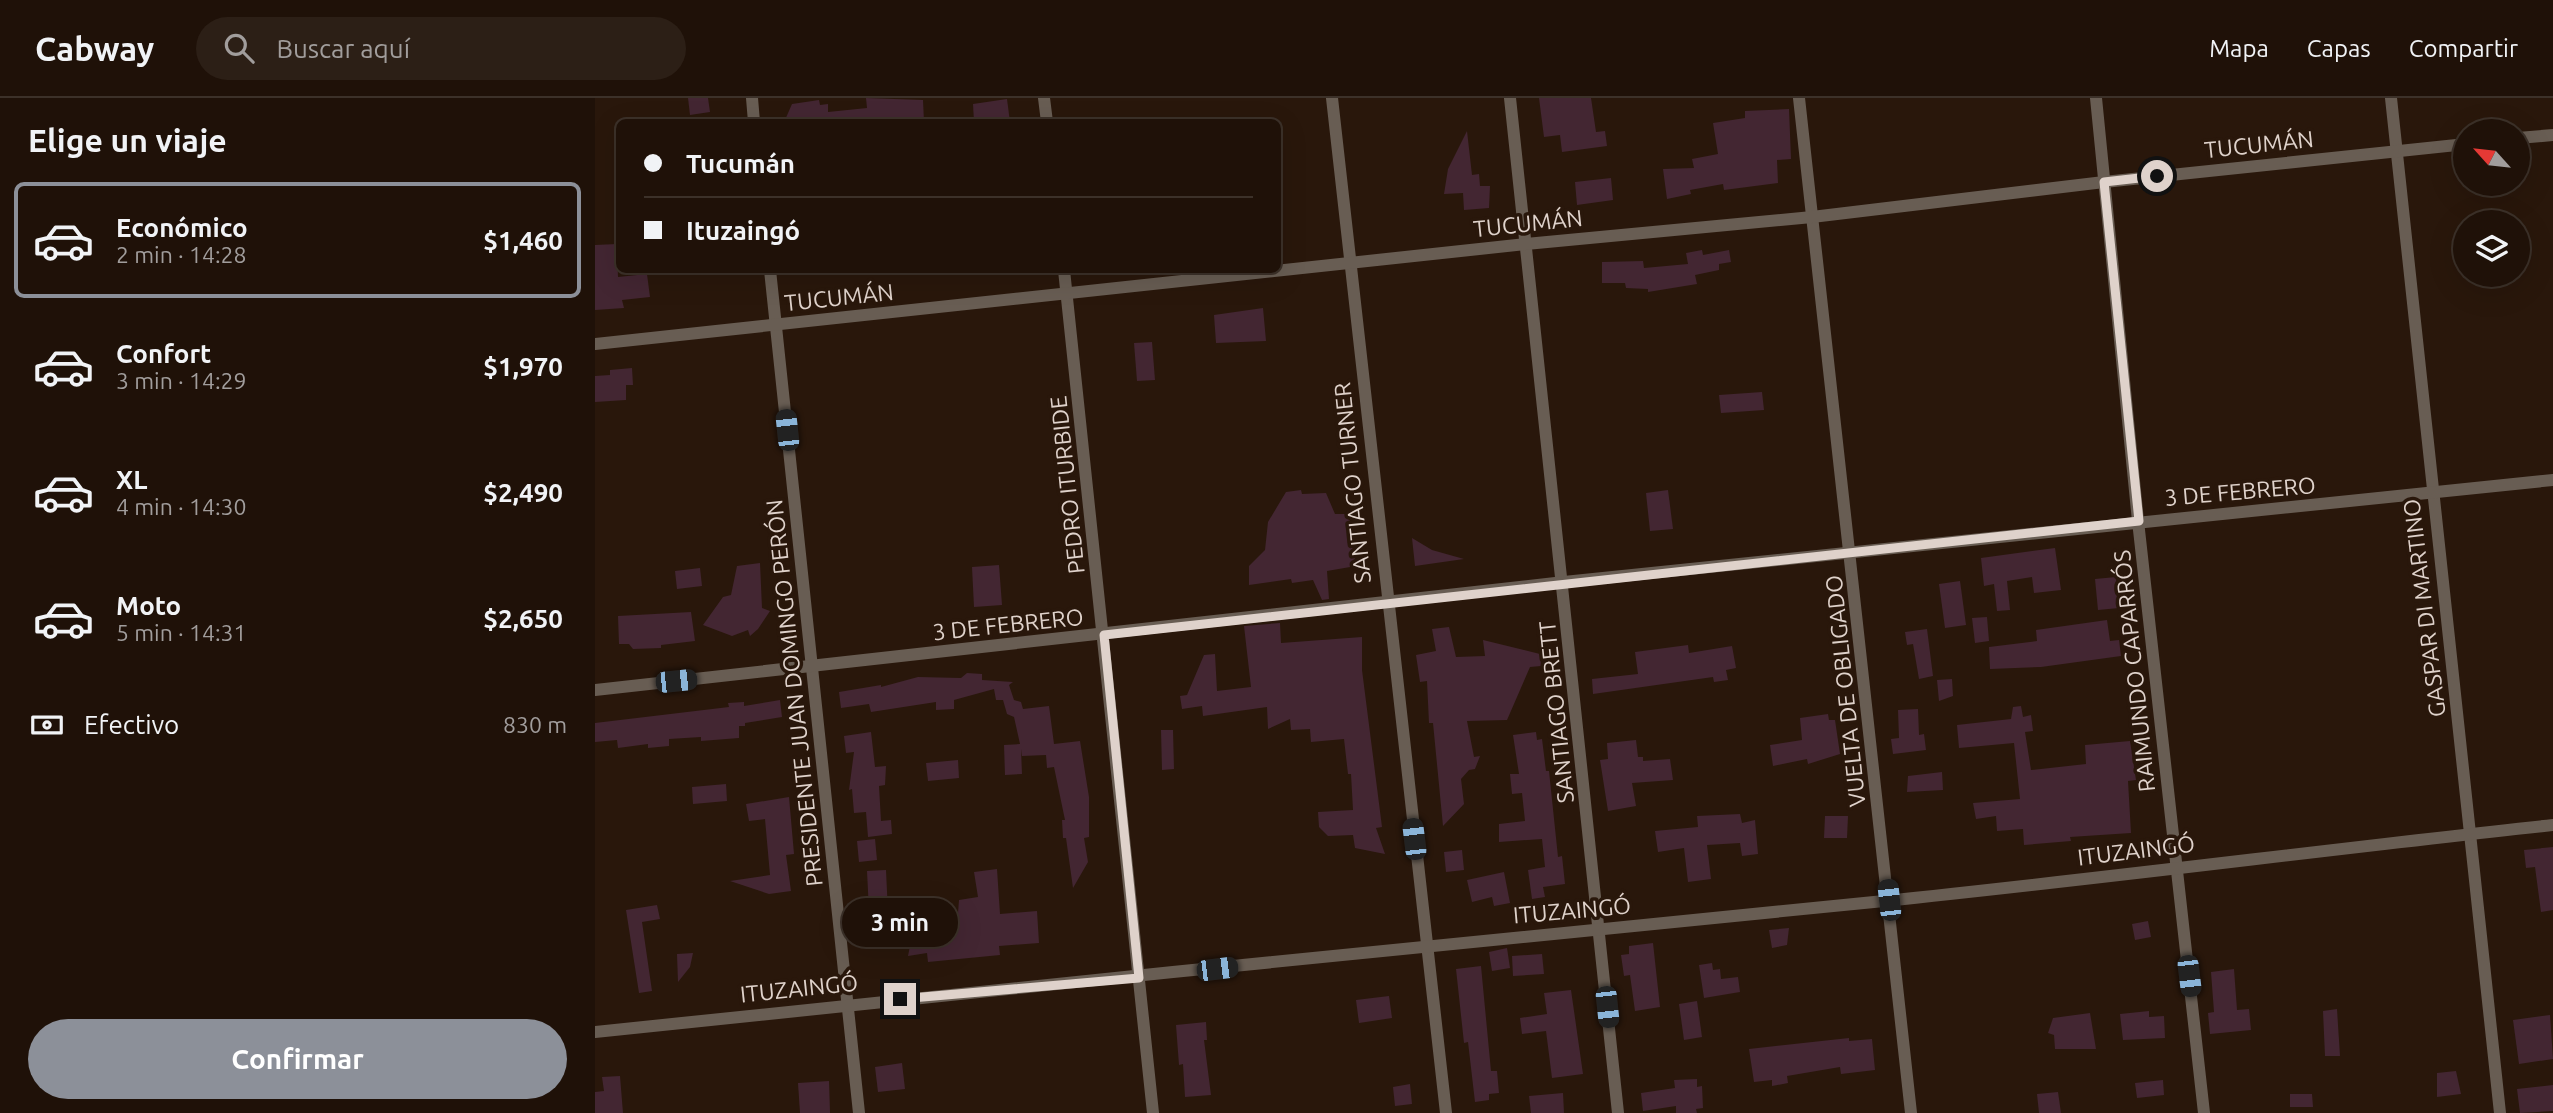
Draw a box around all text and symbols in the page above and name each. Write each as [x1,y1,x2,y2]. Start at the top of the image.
search box [196,17,686,80]
icon: search [220,29,258,67]
text: Cabway [35,30,154,67]
text: Buscar aquí [276,34,410,63]
text: Mapa [2209,35,2269,62]
text: Capas [2307,35,2371,62]
text: Compartir [2409,35,2518,62]
north arrow [2453,119,2531,196]
map controls [2453,119,2530,287]
text: Elige un viaje [28,122,227,158]
street label: TUCUMÁN [2203,125,2315,162]
text: Tucumán [686,149,795,178]
route start [2141,160,2173,192]
street label: TUCUMÁN [1472,204,1584,241]
icon: car [32,209,95,272]
button: layers [2453,210,2530,287]
text: Económico [116,213,248,242]
text: Ituzaingó [686,216,800,245]
text: $1,460 [483,226,563,255]
text: 2 min · 14:28 [116,242,247,267]
street label: TUCUMÁN [783,278,895,315]
icon: car [32,335,95,398]
text: Confort [116,339,211,368]
text: $1,970 [483,352,563,381]
text: 3 min · 14:29 [116,368,247,393]
street label: SANTIAGO TURNER [1329,381,1375,585]
street label: PEDRO ITURBIDE [1045,395,1089,575]
car [775,408,800,452]
icon: car [32,461,95,524]
text: XL [116,465,147,494]
street label: 3 DE FEBRERO [2163,472,2317,510]
text: $2,490 [483,478,563,507]
text: 4 min · 14:30 [116,494,247,519]
street label: GASPAR DI MARTINO [2398,497,2450,719]
street label: PRESIDENTE JUAN DOMINGO PERÓN [760,498,827,888]
street label: RAIMUNDO CAPARRÓS [2108,549,2159,793]
street label: VUELTA DE OBLIGADO [1820,574,1870,808]
icon: car [32,587,95,650]
text: Moto [116,591,181,620]
text: $2,650 [483,604,563,633]
street label: 3 DE FEBRERO [931,604,1085,644]
street label: SANTIAGO BRETT [1534,619,1578,804]
text: 5 min · 14:31 [116,620,247,645]
car [655,668,698,694]
icon: cash [28,706,66,744]
text: Efectivo [84,710,179,739]
text: 830 m [503,712,567,737]
car [1402,817,1427,861]
street label: ITUZAINGÓ [2076,829,2196,870]
car [1877,878,1902,922]
street label: ITUZAINGÓ [1512,891,1632,928]
callout: 3 min [842,898,958,946]
text: 3 min [871,910,929,935]
car [2177,954,2202,998]
car [1195,956,1240,982]
street label: ITUZAINGÓ [739,968,859,1007]
route end [884,983,916,1015]
car [1595,985,1620,1029]
button: Confirmar [28,1019,567,1099]

